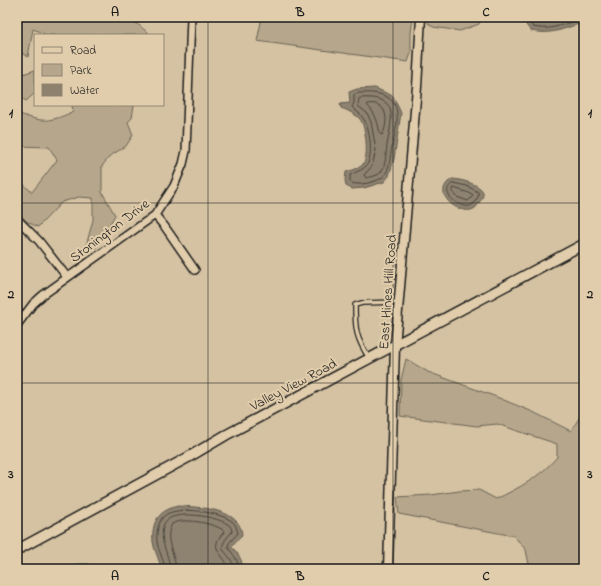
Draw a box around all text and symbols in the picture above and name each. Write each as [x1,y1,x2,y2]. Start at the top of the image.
text: A [111,3,119,22]
text: B [295,3,305,22]
text: C [482,3,490,22]
legend [34,34,164,106]
text: Road [70,42,96,60]
text: Park [70,62,92,80]
text: Water [70,82,99,100]
text: 1 [9,104,14,123]
text: 1 [588,104,593,123]
street label: Stonington Drive [66,194,155,269]
street label: East Hines Hill Road [374,234,403,350]
text: 2 [7,285,15,304]
text: 2 [586,285,594,304]
street label: Valley View Road [246,354,341,418]
text: 3 [7,465,14,484]
text: 3 [586,465,593,484]
text: A [111,567,119,586]
text: B [295,567,305,586]
text: C [482,567,490,586]

